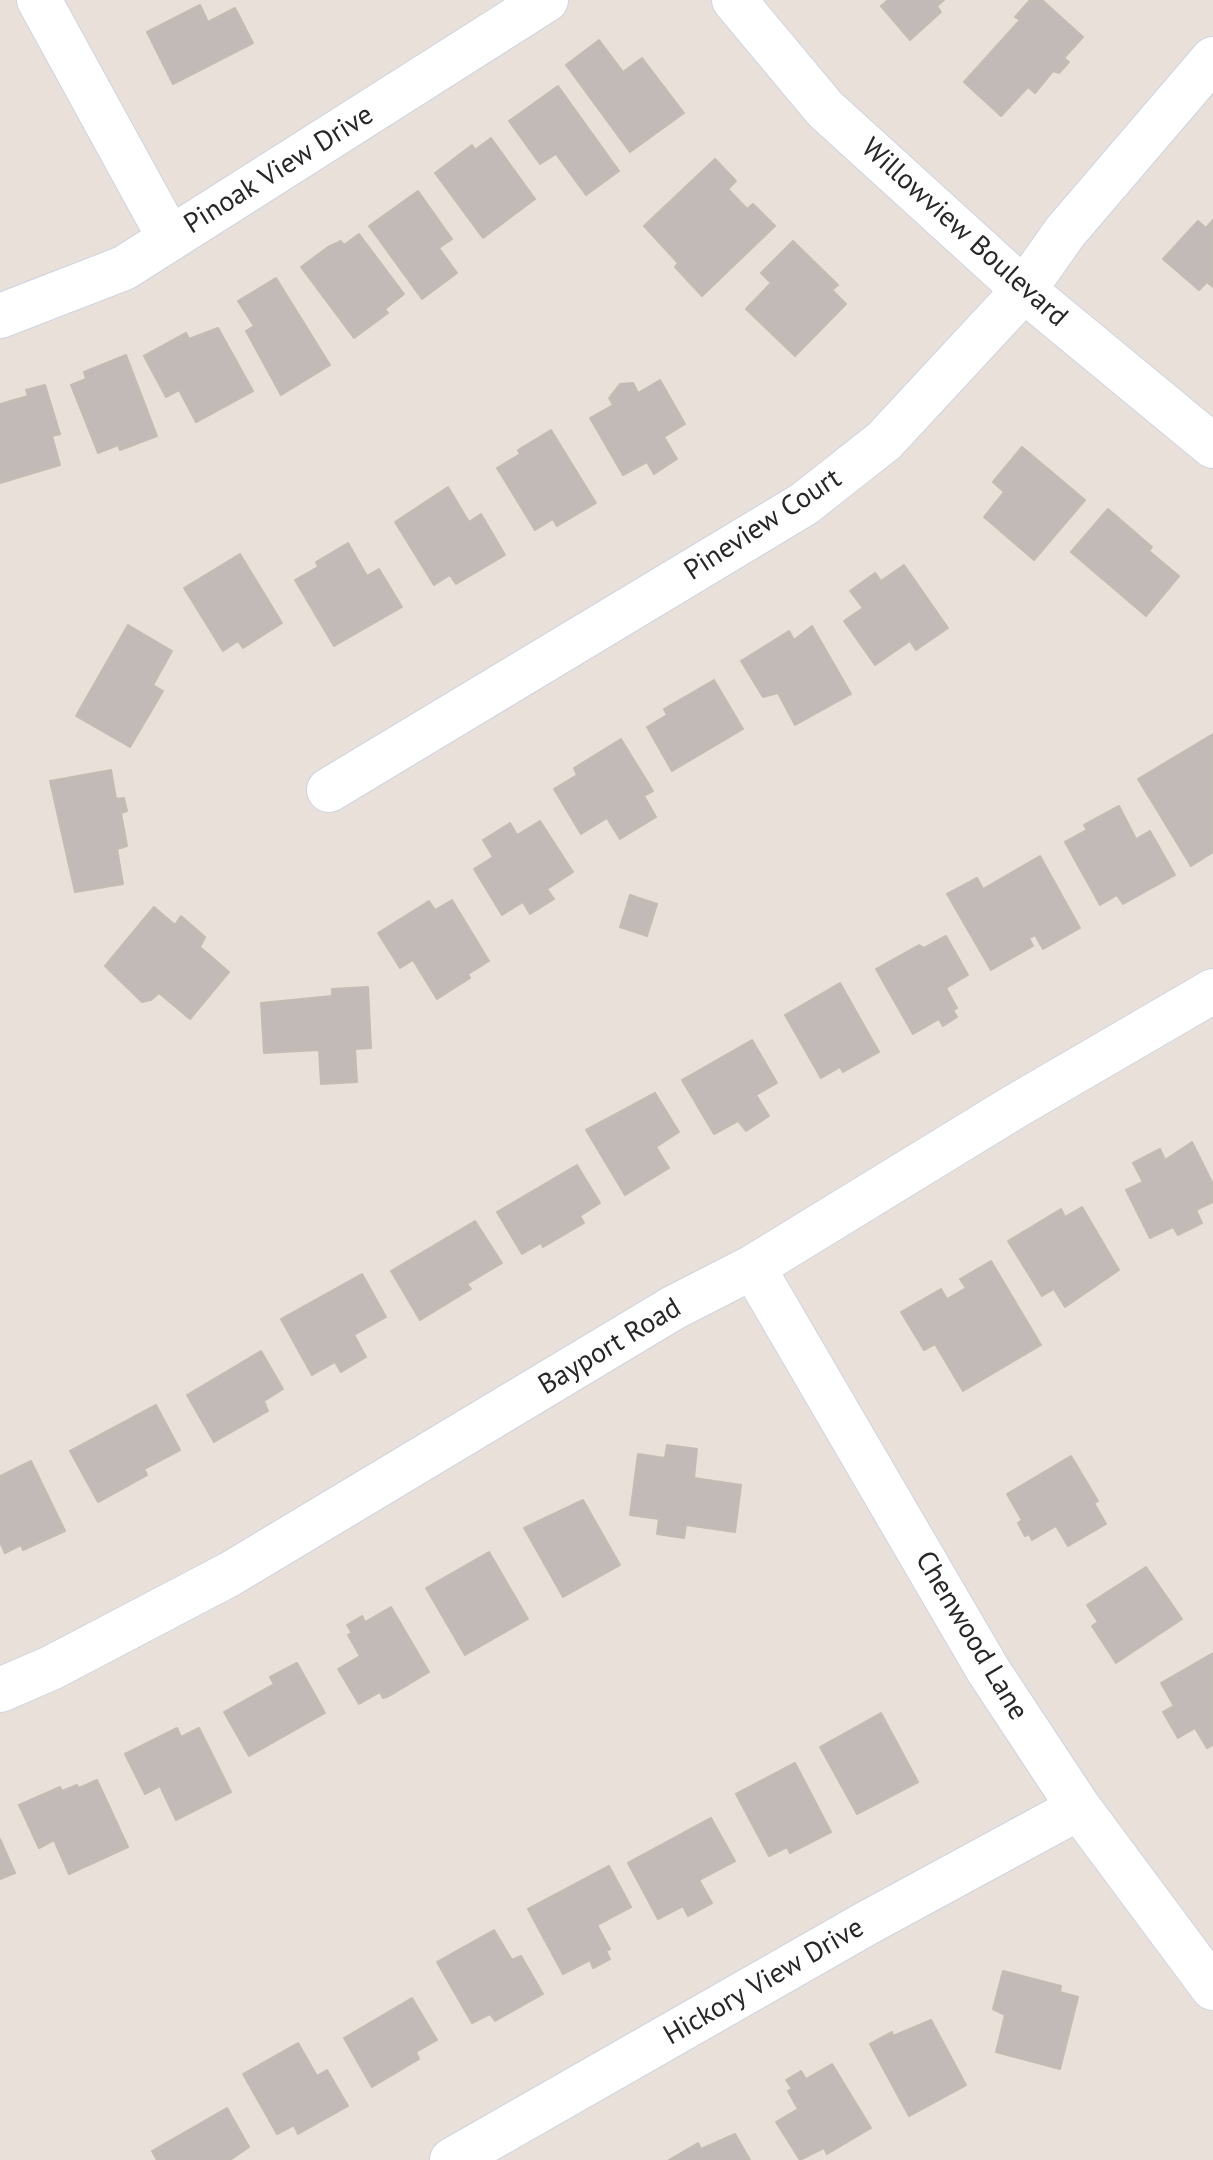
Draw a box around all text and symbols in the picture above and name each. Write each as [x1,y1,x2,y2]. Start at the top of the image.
street label: Pinoak View Drive [178,98,380,242]
street label: Willowview Boulevard [854,132,1074,334]
street label: Pineview Court [678,462,848,588]
street label: Bayport Road [533,1291,687,1403]
street label: Chenwood Lane [907,1545,1035,1727]
street label: Hickory View Drive [658,1911,870,2053]

